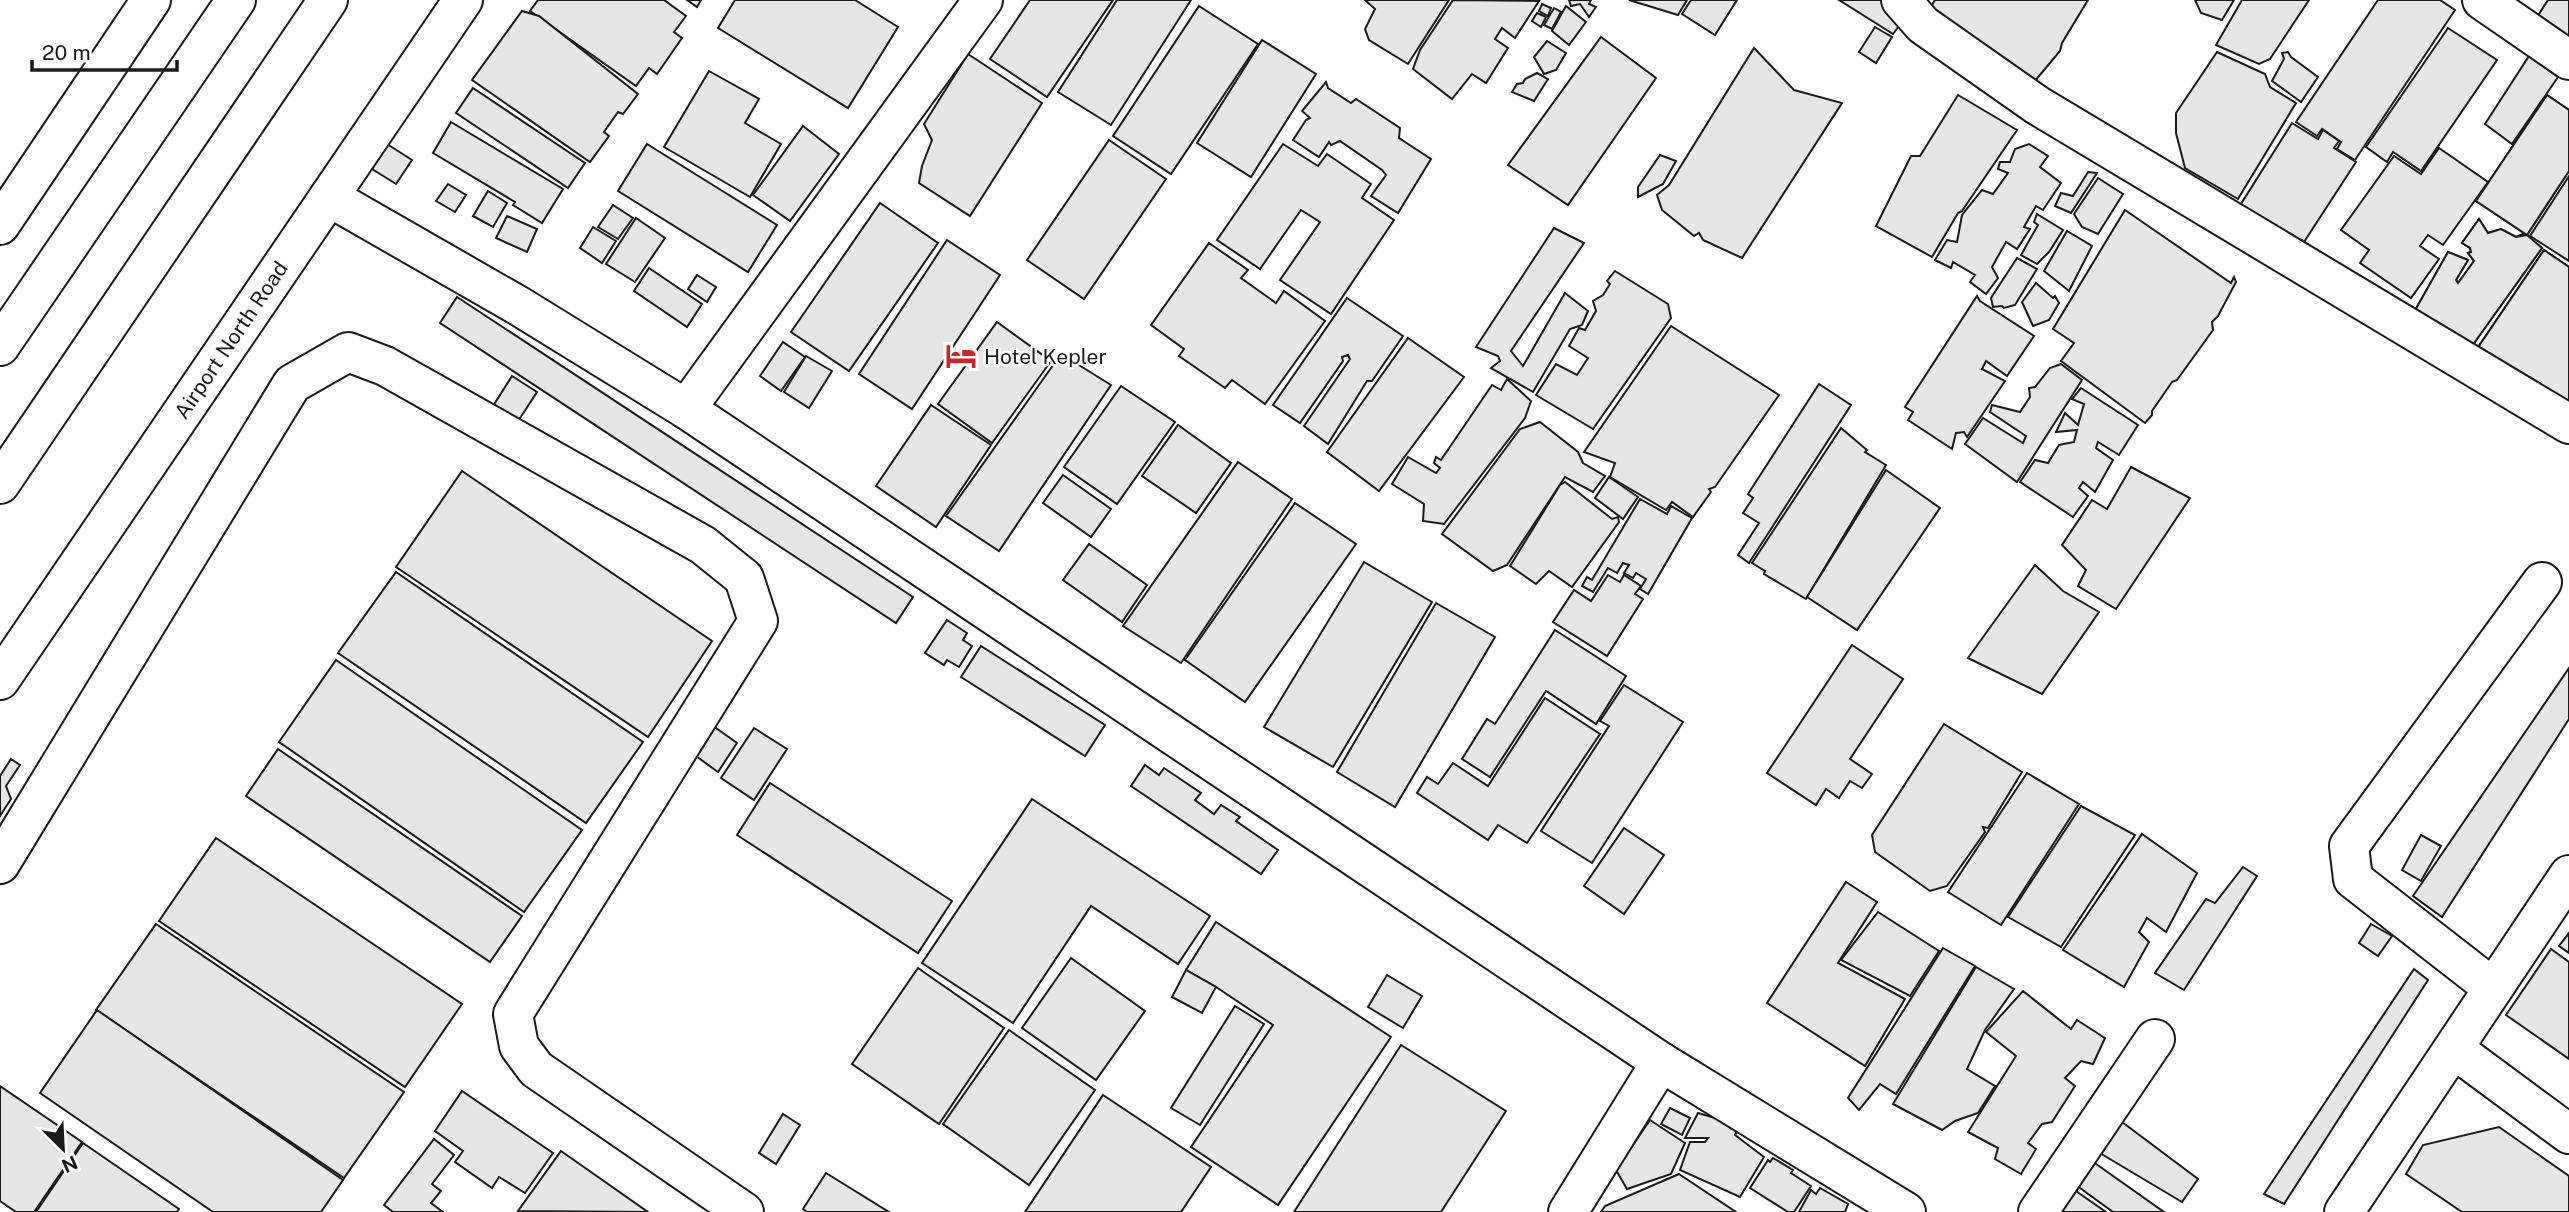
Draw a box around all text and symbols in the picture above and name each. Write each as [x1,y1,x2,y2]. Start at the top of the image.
scale bar [32,28,177,72]
text: 20 m [42,40,91,65]
street label: Airport North Road [169,256,293,424]
hotel icon: Hotel Kepler [944,339,978,373]
place label: Hotel Kepler [984,344,1107,369]
north arrow [28,1114,98,1184]
text: N [59,1151,81,1178]

